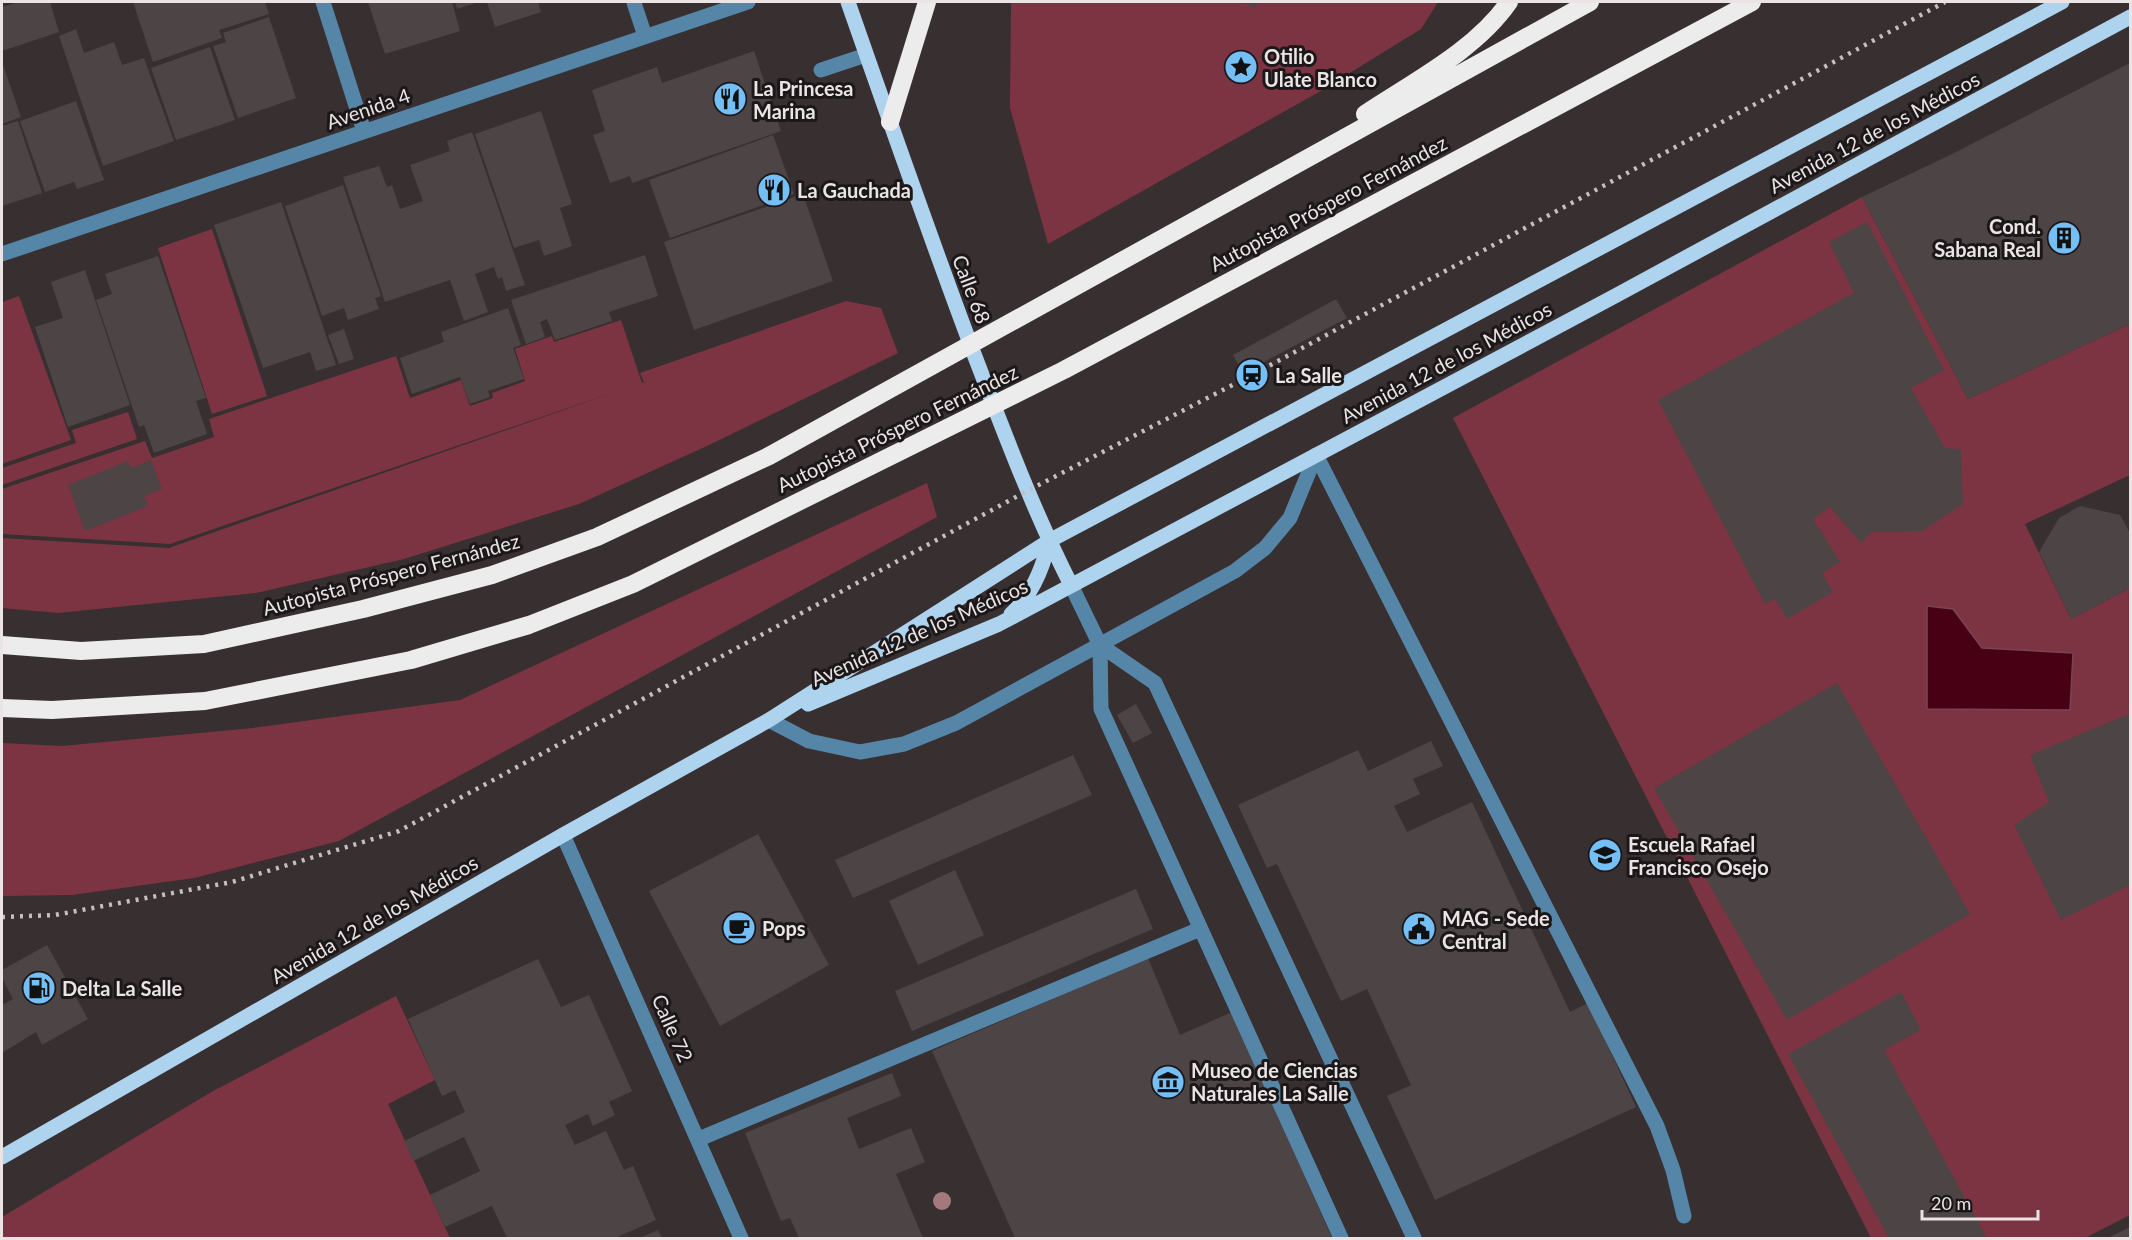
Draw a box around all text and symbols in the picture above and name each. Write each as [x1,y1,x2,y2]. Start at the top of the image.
place label: Otilio Ulate Blanco [1264,44,1377,91]
place icon: Otilio Ulate Blanco [1223,49,1259,85]
street label: Avenida 12 de los Médicos [1765,66,1983,198]
place label: La Princesa Marina [753,76,854,123]
restaurant icon: La Princesa Marina [712,81,748,117]
street label: Avenida 4 [323,82,413,134]
street label: Autopista Próspero Fernández [1205,130,1451,276]
restaurant icon: La Gauchada [756,172,792,208]
place label: La Gauchada [797,178,911,202]
place label: Cond. Sabana Real [1934,214,2041,261]
building icon: Cond. Sabana Real [2046,220,2082,256]
street label: Calle 68 [948,251,996,327]
street label: Avenida 12 de los Médicos [1337,296,1555,428]
station icon: La Salle [1234,357,1270,393]
street label: Autopista Próspero Fernández [773,359,1021,497]
place label: La Salle [1275,363,1342,387]
street label: Autopista Próspero Fernández [260,528,522,620]
street label: Avenida 12 de los Médicos [807,573,1031,691]
place label: Escuela Rafael Francisco Osejo [1628,832,1769,879]
school or university icon: Escuela Rafael Francisco Osejo [1587,837,1623,873]
street label: Avenida 12 de los Médicos [266,850,482,988]
place label: MAG - Sede Central [1442,906,1550,953]
cafe icon: Pops [721,910,757,946]
public building icon: MAG - Sede Central [1401,911,1437,947]
place label: Pops [762,916,806,940]
fuel station icon: Delta La Salle [21,970,57,1006]
place label: Delta La Salle [62,976,183,1000]
street label: Calle 72 [647,990,699,1066]
place label: Museo de Ciencias Naturales La Salle [1191,1058,1358,1105]
museum icon: Museo de Ciencias Naturales La Salle [1150,1064,1186,1100]
scale bar [1922,1183,2038,1221]
text: 20 m [1931,1192,1971,1214]

